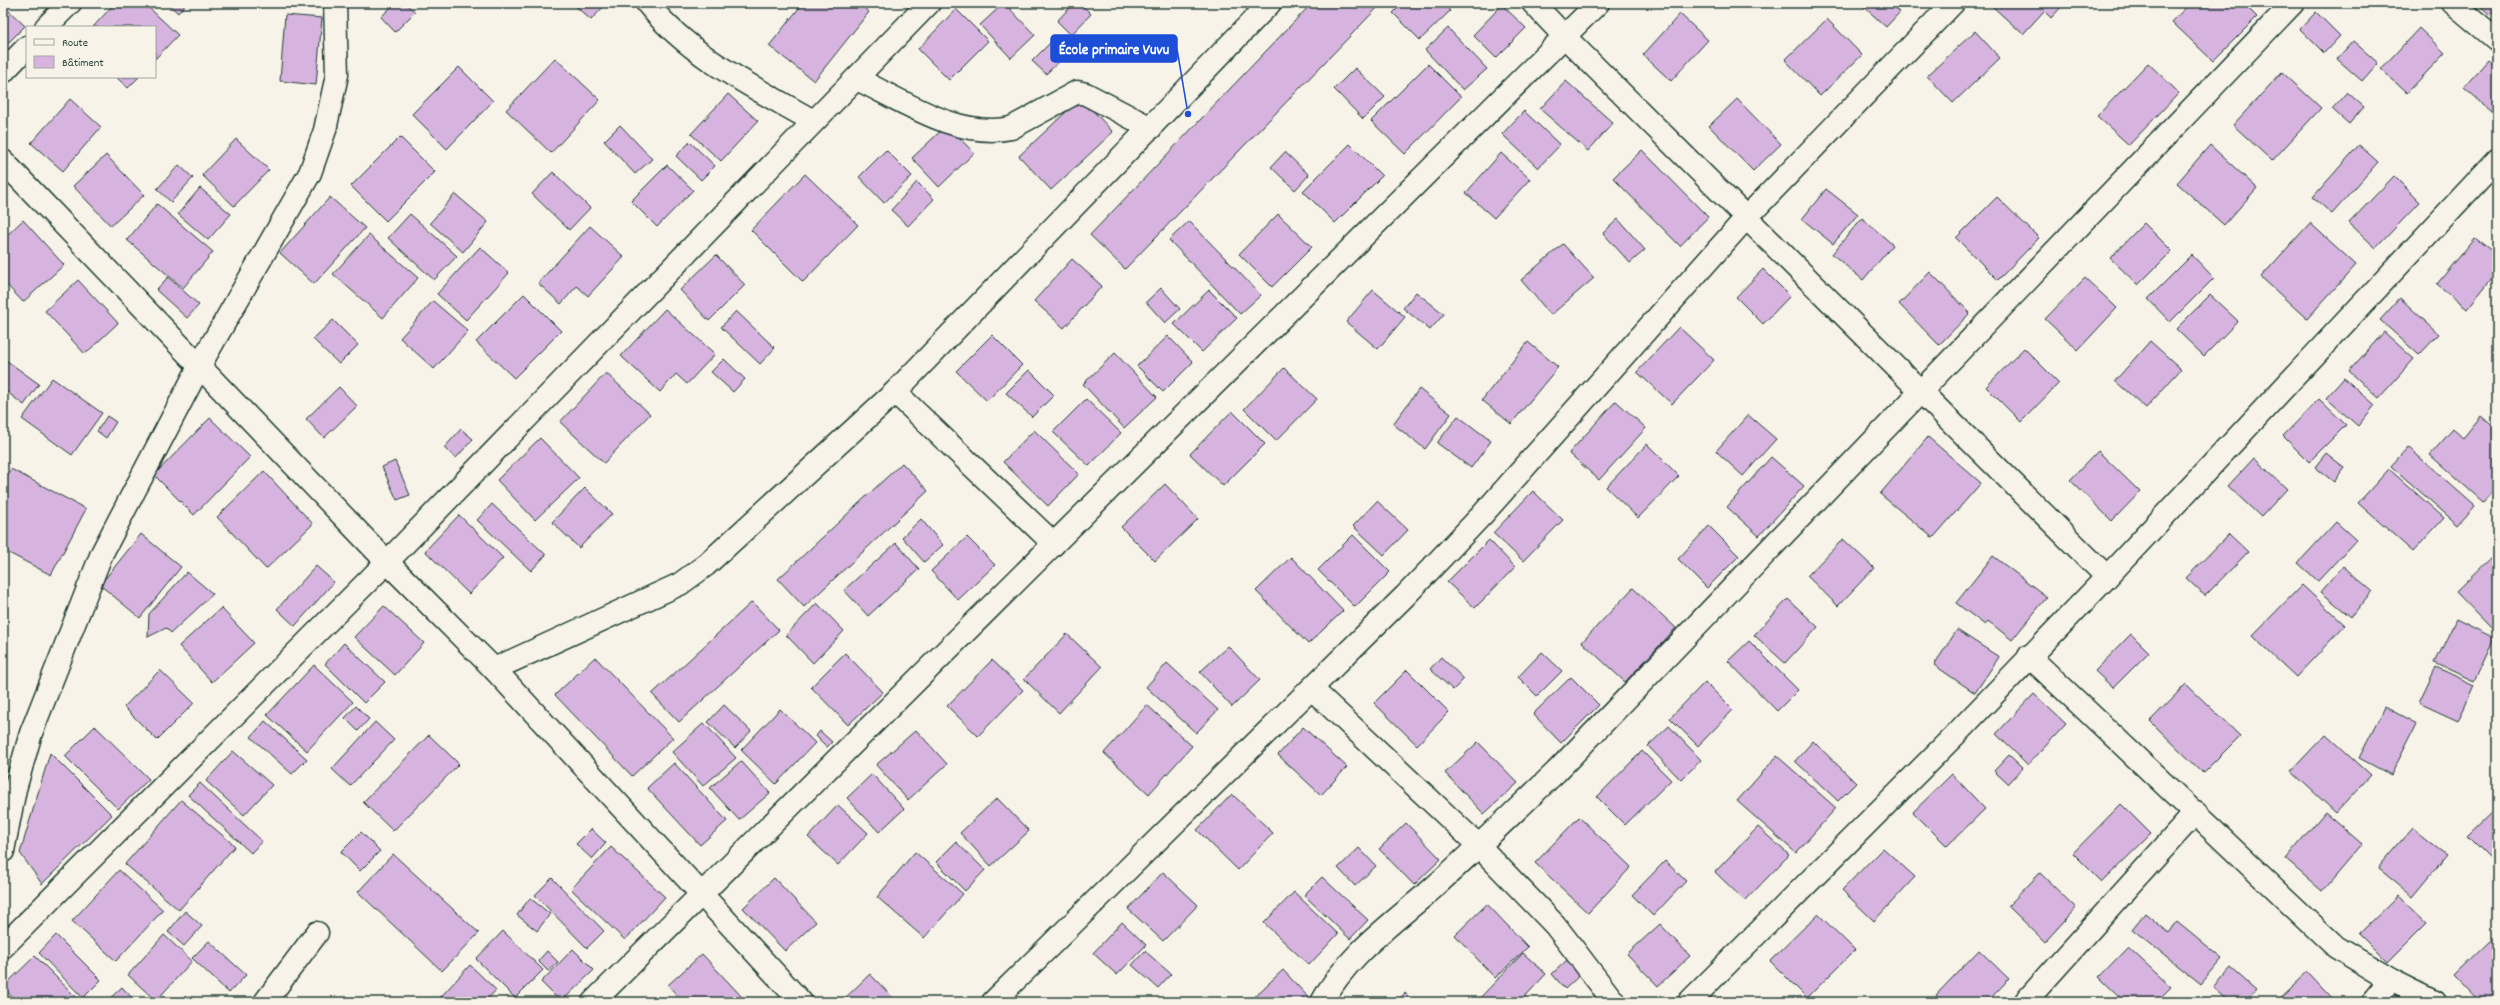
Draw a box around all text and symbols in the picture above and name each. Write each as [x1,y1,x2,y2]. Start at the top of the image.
legend [26,26,156,78]
text: Route [62,35,88,52]
callout: École primaire Vuvu [1051,35,1177,62]
text: École primaire Vuvu [1059,40,1170,62]
text: Bâtiment [62,55,104,72]

